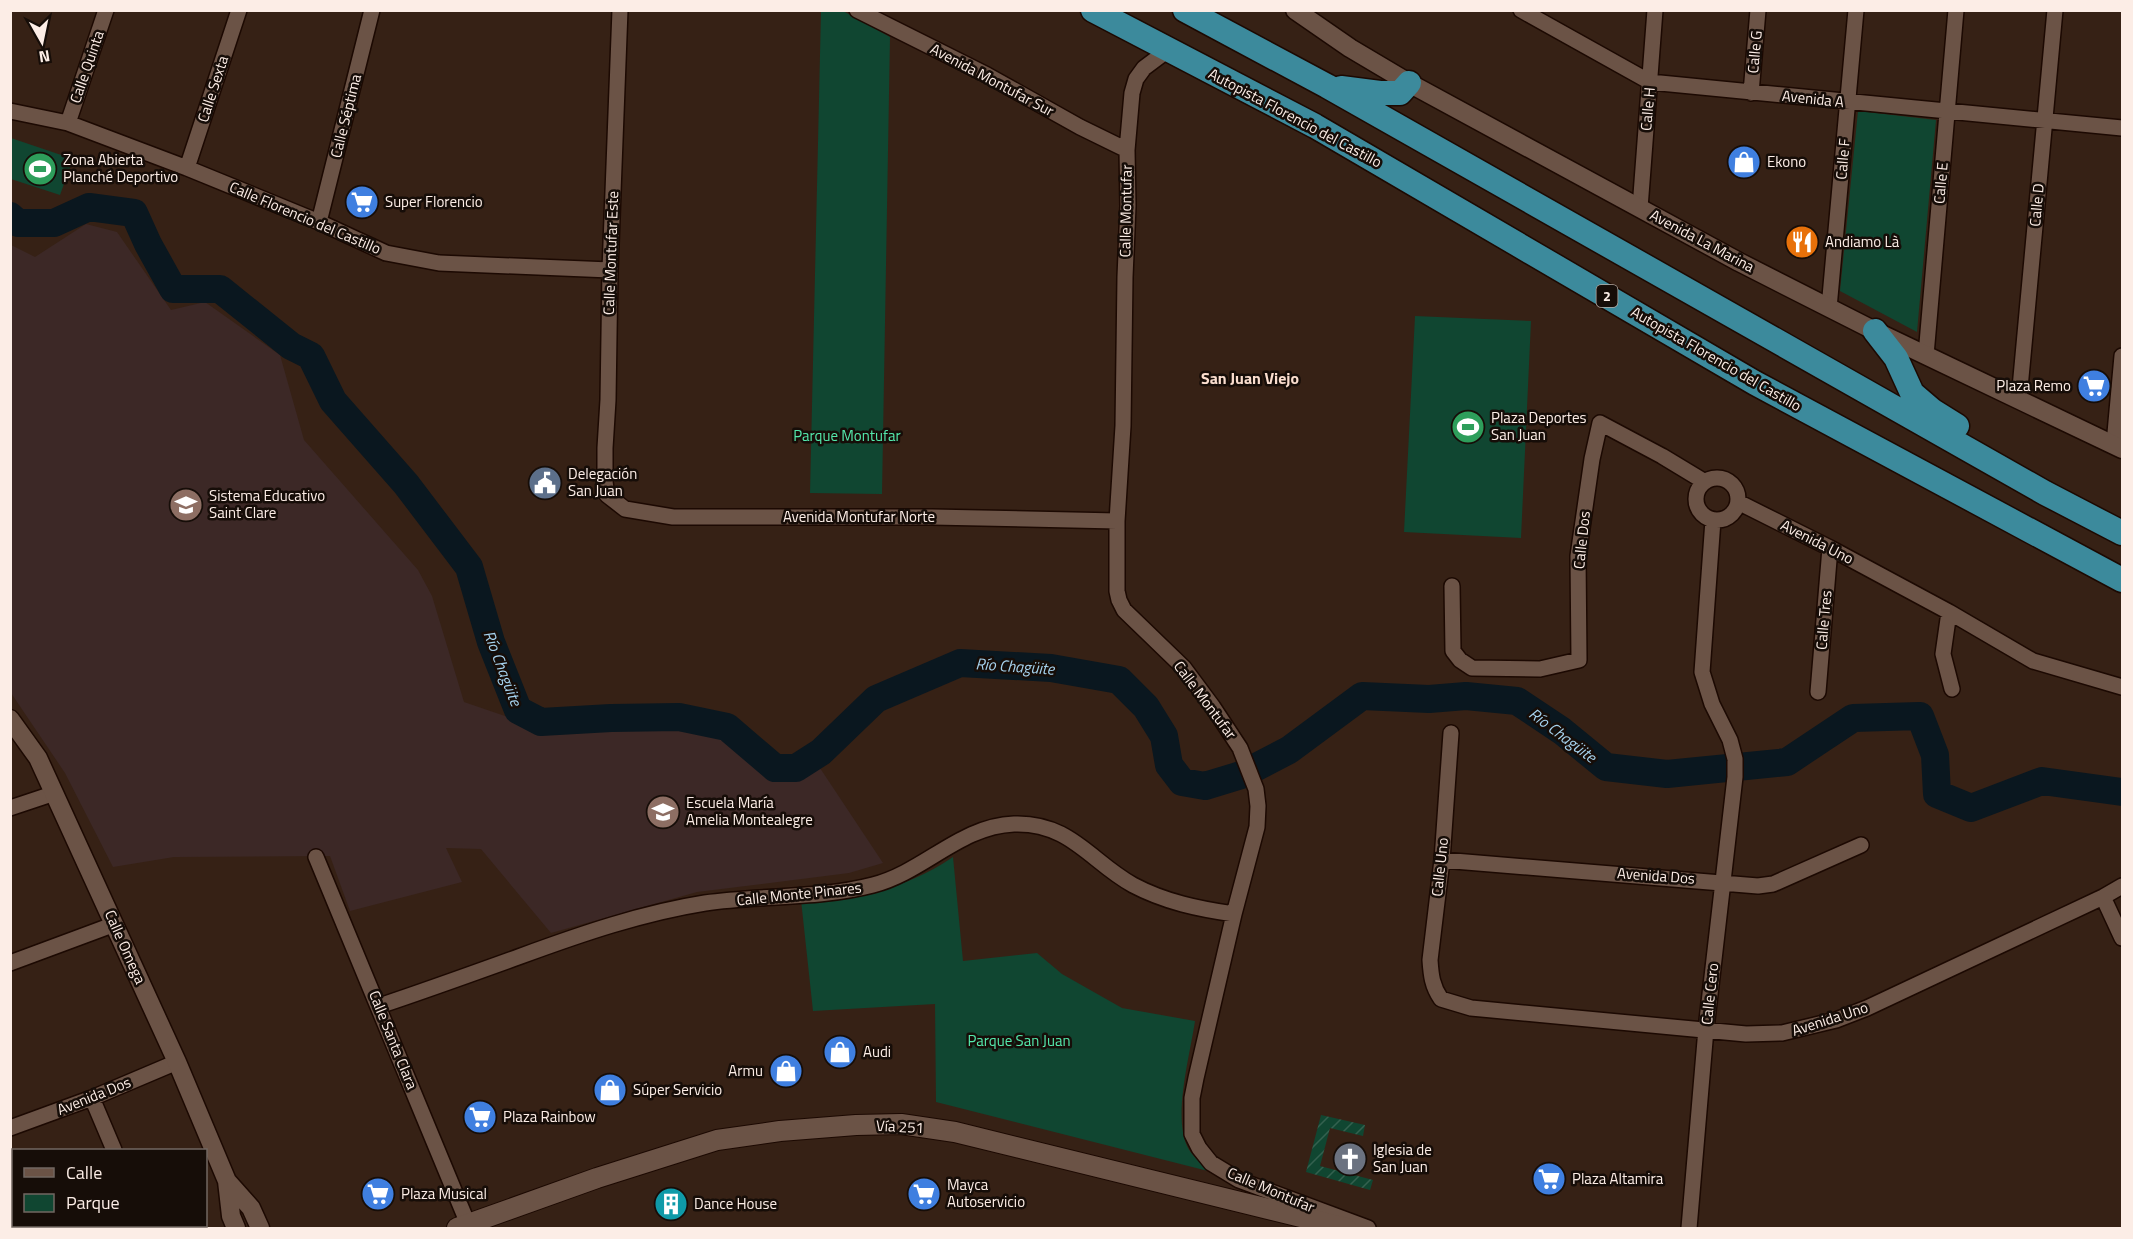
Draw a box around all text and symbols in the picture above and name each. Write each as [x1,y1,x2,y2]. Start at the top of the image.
north arrow [12,12,72,72]
street label: Calle Quinta [63,27,110,106]
street label: Calle G [1741,30,1768,74]
street label: Avenida Montufar Sur [926,37,1058,122]
text: N [37,44,52,70]
street label: Calle Sexta [191,52,234,125]
street label: Autopista Florencio del Castillo [1204,62,1386,173]
street label: Calle Séptima [324,71,367,160]
street label: Avenida A [1781,84,1845,113]
street label: Calle H [1634,86,1661,132]
street label: Calle F [1829,137,1856,181]
shop icon: Ekono [1726,144,1762,180]
place label: Zona Abierta Planché Deportivo [63,148,178,188]
place label: Ekono [1767,150,1806,173]
sports icon: Zona Abierta Planché Deportivo [22,151,58,187]
street label: Calle E [1927,161,1954,205]
street label: Calle Montufar [1113,164,1138,258]
street label: Calle Florencio del Castillo [226,175,385,260]
street label: Calle D [2023,182,2050,227]
supermarket icon: Super Florencio [344,184,380,220]
place label: Super Florencio [385,190,483,213]
street label: Calle Montufar Este [597,190,624,315]
street label: Avenida La Marina [1646,203,1759,278]
restaurant icon: Andiamo Là [1784,224,1820,260]
place label: Andiamo Là [1825,230,1900,253]
road number: 2 [1596,285,1618,307]
street label: Autopista Florencio del Castillo [1627,300,1806,417]
district label: San Juan Viejo [1201,366,1299,390]
supermarket icon: Plaza Remo [2076,368,2112,404]
place label: Plaza Remo [1996,374,2071,397]
place label: Plaza Deportes San Juan [1491,406,1587,446]
sports icon: Plaza Deportes San Juan [1450,409,1486,445]
park label: Parque Montufar [793,424,901,447]
place label: Delegación San Juan [568,462,637,502]
public building icon: Delegación San Juan [527,465,563,501]
place label: Sistema Educativo Saint Clare [209,484,325,524]
school or university icon: Sistema Educativo Saint Clare [168,487,204,523]
street label: Avenida Montufar Norte [783,505,935,528]
street label: Calle Dos [1567,510,1596,570]
street label: Avenida Uno [1777,513,1858,570]
street label: Calle Tres [1809,589,1838,651]
water label: Río Chagüite [478,627,529,711]
water label: Río Chagüite [975,651,1057,681]
street label: Calle Montufar [1168,656,1243,744]
water label: Río Chagüite [1524,702,1603,769]
place label: Escuela María Amelia Montealegre [686,791,813,831]
school or university icon: Escuela María Amelia Montealegre [645,794,681,830]
street label: Calle Uno [1425,836,1454,898]
street label: Avenida Dos [1616,861,1696,890]
street label: Calle Monte Pinares [735,876,863,911]
street label: Calle Omega [99,906,152,988]
street label: Calle Cero [1695,962,1724,1026]
street label: Calle Santa Clara [363,987,424,1093]
street label: Avenida Uno [1789,995,1871,1042]
park label: Parque San Juan [968,1029,1070,1052]
shop icon: Audi [822,1034,858,1070]
place label: Audi [863,1040,891,1063]
shop icon: Armu [768,1053,804,1089]
place label: Armu [728,1059,763,1082]
street label: Avenida Dos [53,1070,134,1121]
shop icon: Súper Servicio [592,1072,628,1108]
place label: Súper Servicio [633,1078,722,1101]
supermarket icon: Plaza Rainbow [462,1099,498,1135]
place label: Plaza Rainbow [503,1105,596,1128]
street label: Vía 251 [875,1114,925,1139]
place label: Iglesia de San Juan [1373,1138,1432,1178]
church icon: Iglesia de San Juan [1332,1141,1368,1177]
legend [12,1149,207,1227]
text: Calle [66,1159,102,1186]
street label: Calle Montufar [1224,1161,1318,1218]
supermarket icon: Plaza Altamira [1531,1161,1567,1197]
place label: Plaza Altamira [1572,1167,1664,1190]
place label: Mayca Autoservicio [947,1173,1025,1213]
supermarket icon: Plaza Musical [360,1176,396,1212]
supermarket icon: Mayca Autoservicio [906,1176,942,1212]
place label: Plaza Musical [401,1182,487,1205]
building icon: Dance House [653,1186,689,1222]
text: Parque [66,1189,120,1216]
place label: Dance House [694,1192,777,1215]

